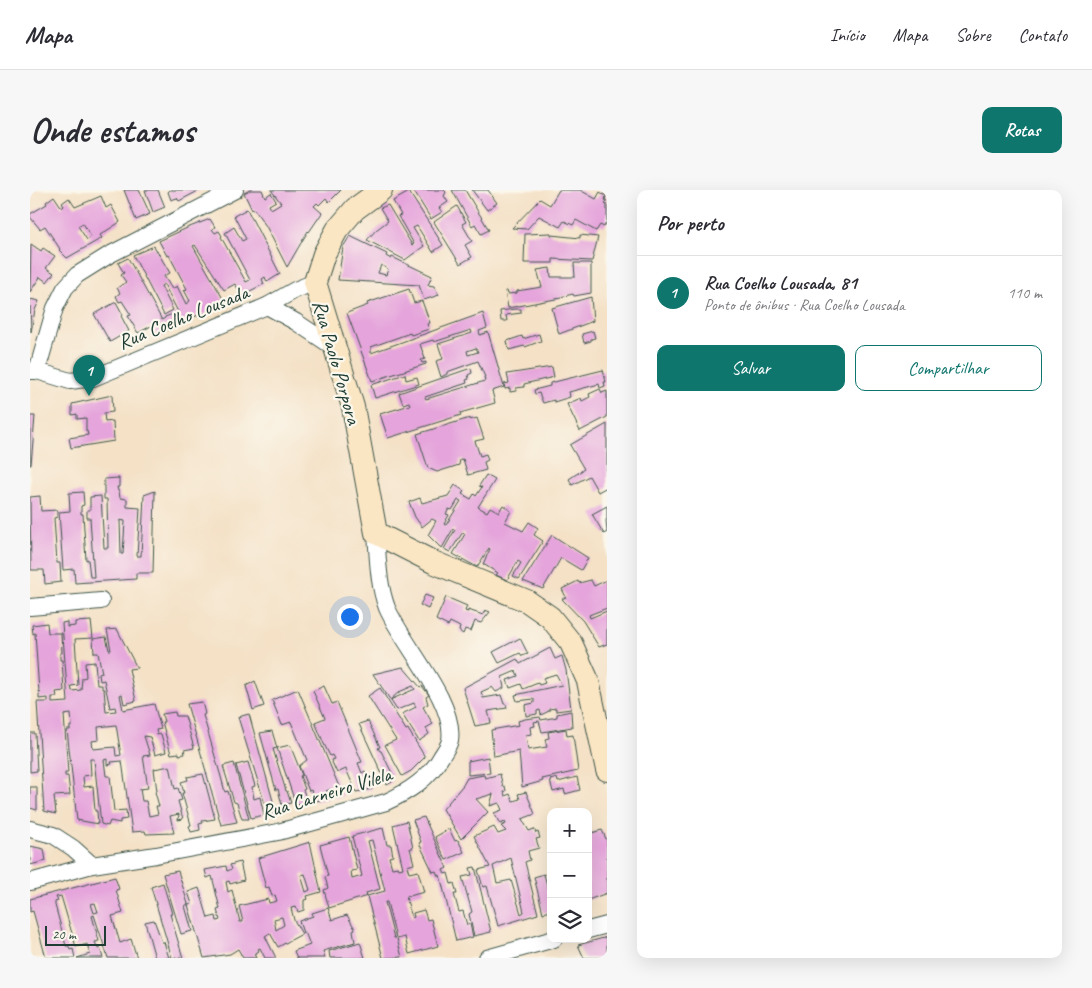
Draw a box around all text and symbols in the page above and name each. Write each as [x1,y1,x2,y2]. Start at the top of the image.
text: Mapa [25,20,72,50]
text: Início [830,24,865,46]
text: Mapa [893,24,927,46]
text: Sobre [955,24,991,46]
text: Contato [1019,24,1067,46]
button: Rotas [982,107,1062,153]
text: Onde estamos [30,108,195,153]
text: Por perto [657,210,724,236]
text: Rua Coelho Lousada, 81 [704,271,857,295]
street label: Rua Coelho Lousada [114,278,254,355]
text: 1 [669,283,677,303]
text: 110 m [1008,283,1042,303]
text: Ponto de ônibus · Rua Coelho Lousada [704,295,905,315]
street label: Rua Paolo Porpora [307,297,368,429]
button: Salvar [657,345,845,391]
button: Compartilhar [855,345,1042,391]
pin: 1 [73,355,105,396]
your location [337,604,363,630]
street label: Rua Carneiro Vilela [258,760,397,825]
map controls [547,808,592,943]
button: + [547,808,592,853]
button: − [547,853,592,898]
button: layers [547,898,592,943]
scale bar [45,923,106,946]
text: 20 m [52,926,76,943]

